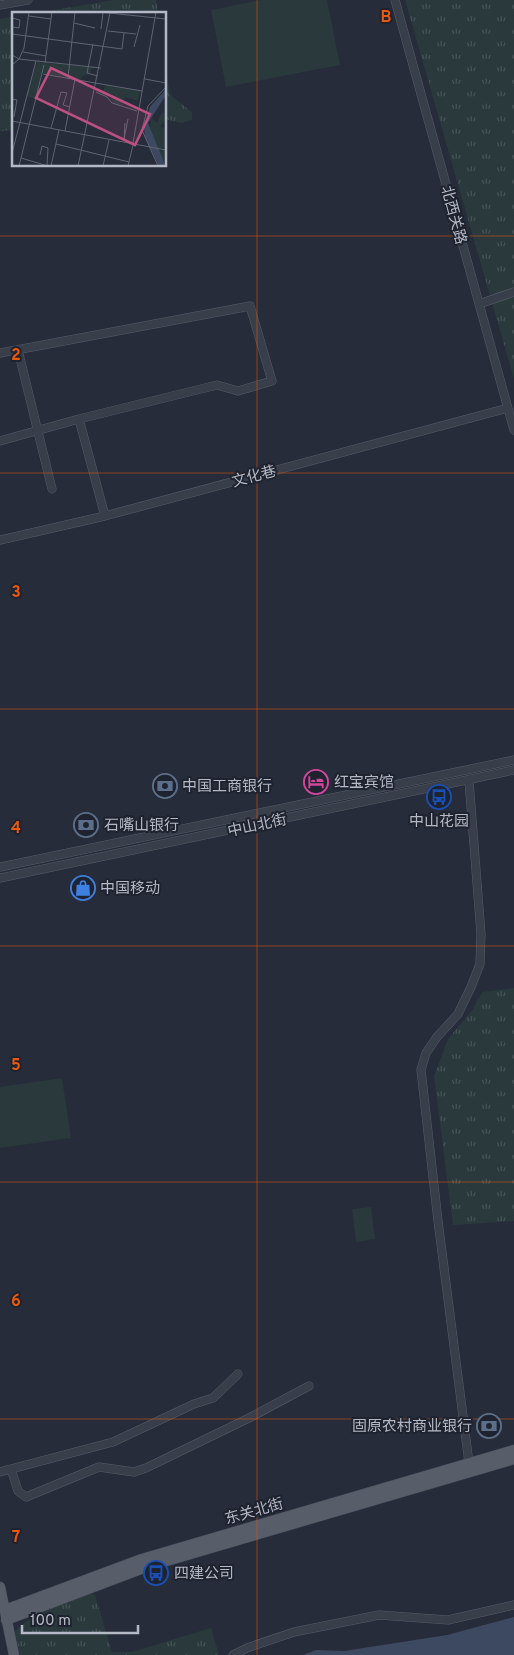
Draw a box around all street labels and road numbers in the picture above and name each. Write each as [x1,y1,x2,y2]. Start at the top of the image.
street label: 北西关路 [436,184,470,247]
street label: 文化巷 [230,461,279,492]
street label: 中山北街 [226,810,289,842]
street label: 东关北街 [223,1494,286,1530]

